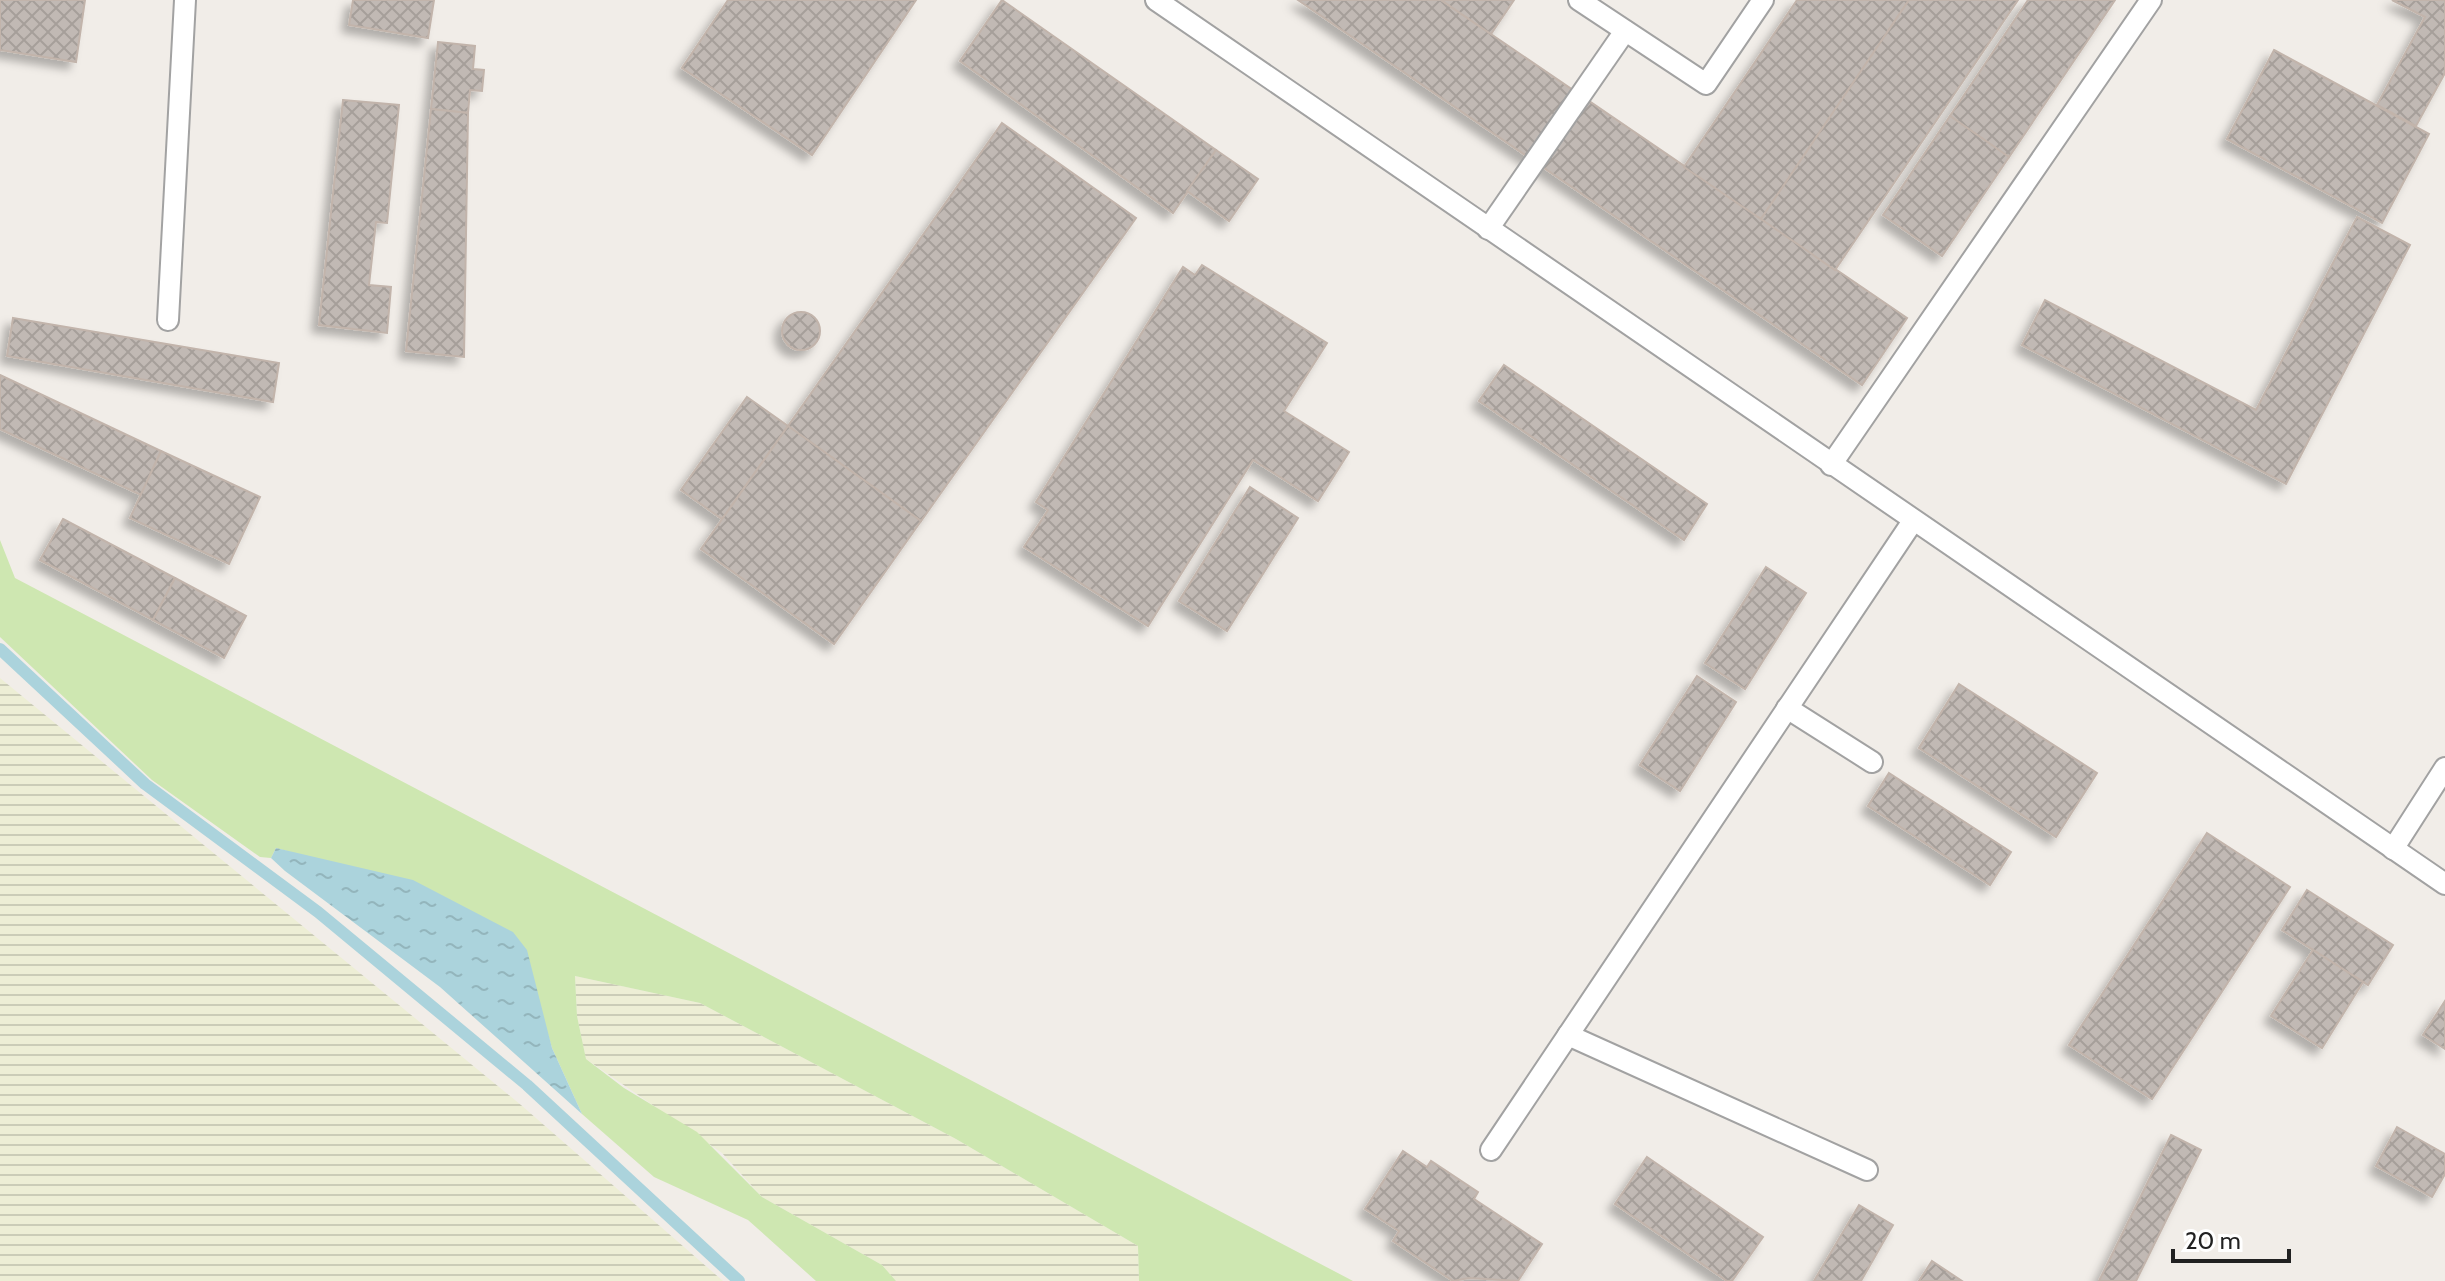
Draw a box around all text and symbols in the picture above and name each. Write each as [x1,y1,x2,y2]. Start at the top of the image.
scale bar [2173,1213,2289,1263]
text: 20 m [2185,1226,2241,1255]

